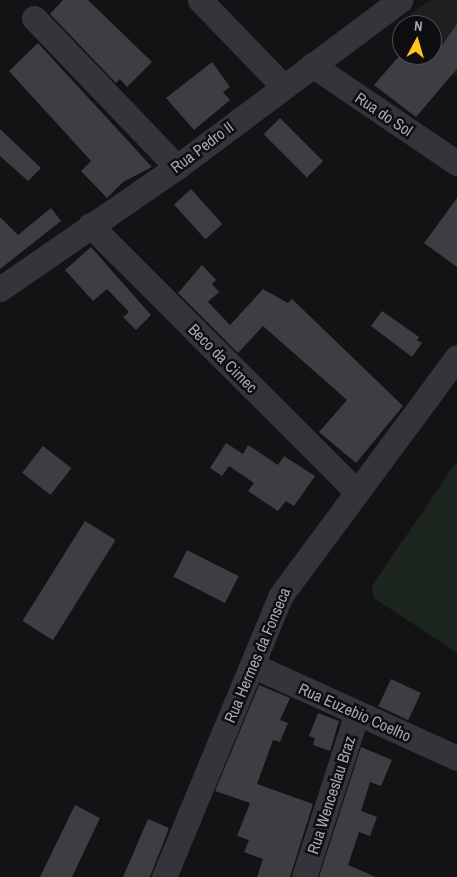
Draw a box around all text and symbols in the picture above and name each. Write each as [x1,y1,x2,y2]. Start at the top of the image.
north arrow [392,15,442,65]
text: N [413,17,424,35]
street label: Rua do Sol [352,88,416,140]
street label: Rua Pedro II [167,117,237,177]
street label: Beco da Cimec [184,319,262,397]
street label: Rua Hermes da Fonseca [220,584,294,726]
street label: Rua Euzebio Coelho [296,679,414,745]
street label: Rua Wenceslau Braz [303,734,359,856]

